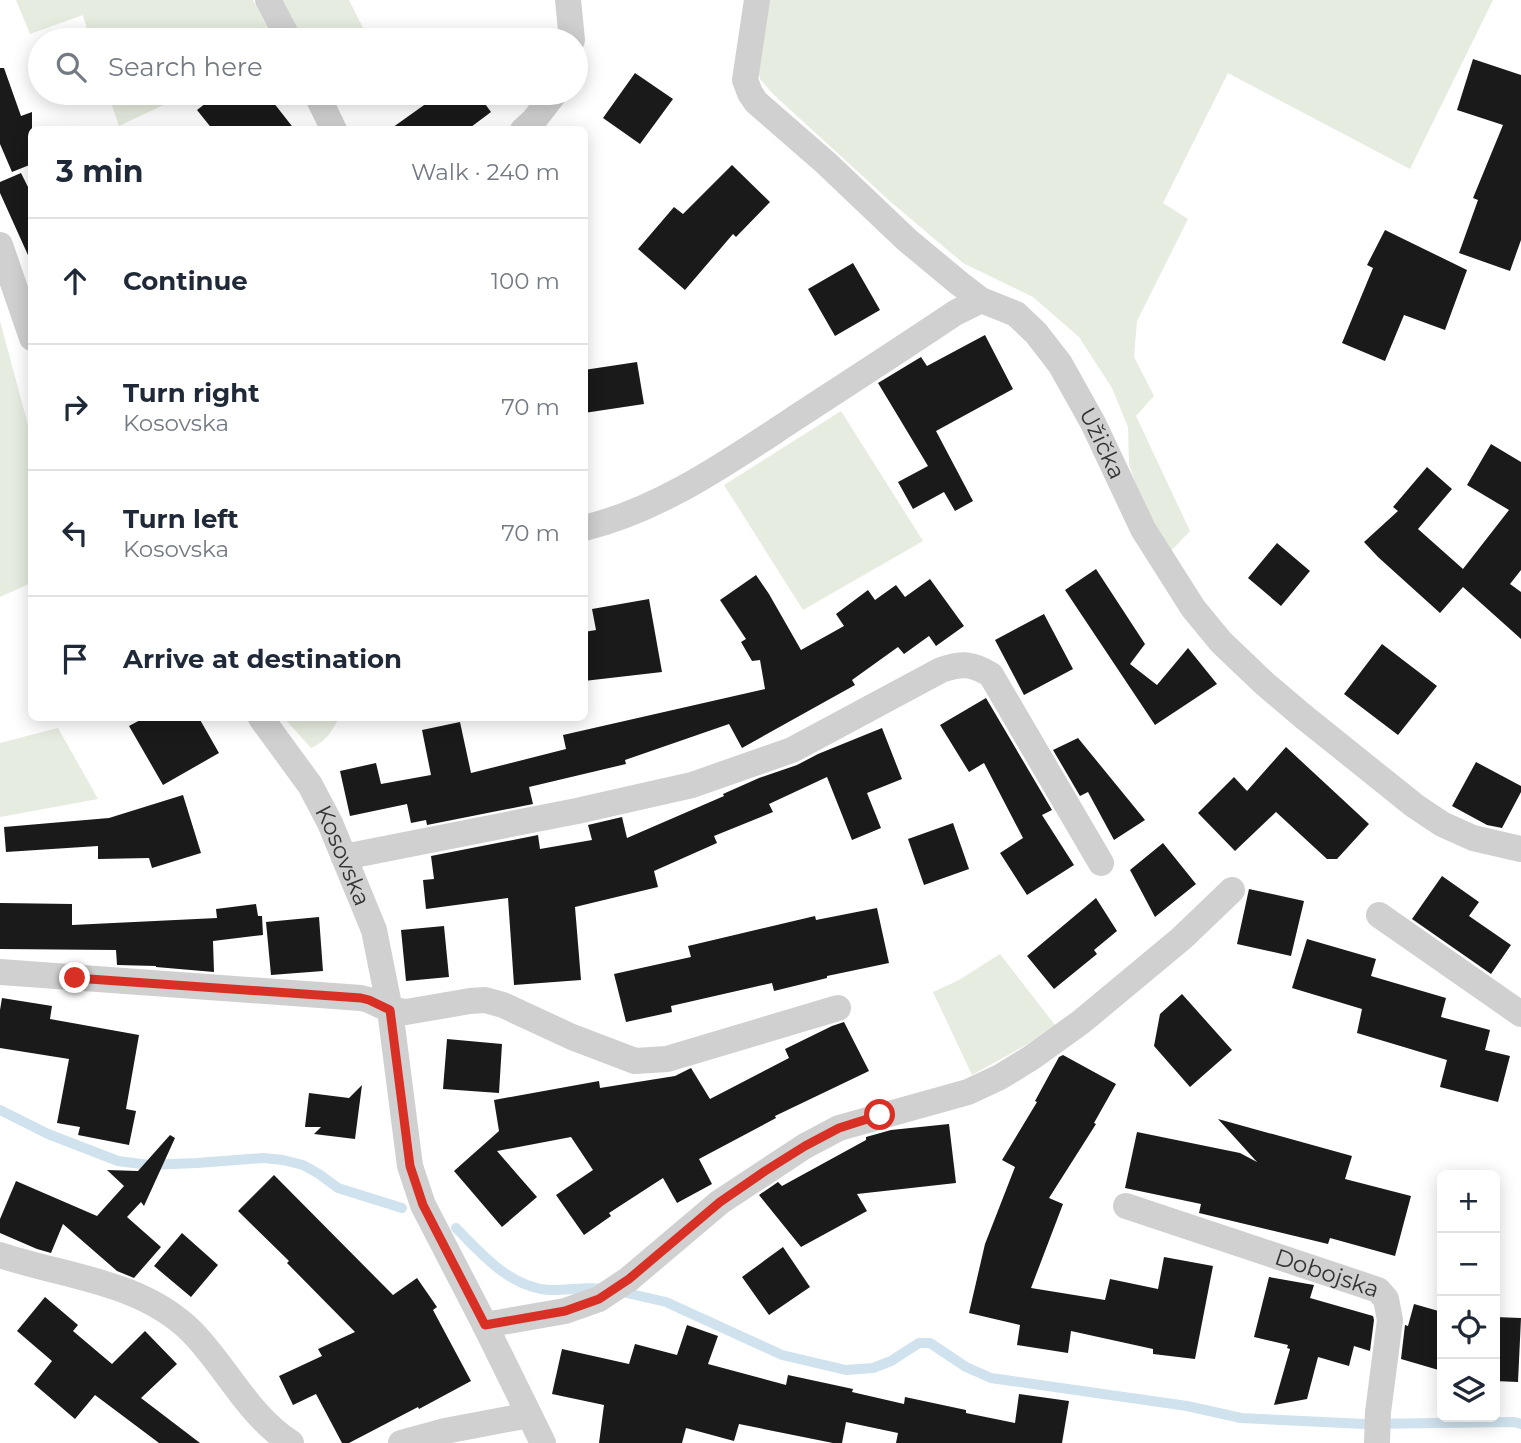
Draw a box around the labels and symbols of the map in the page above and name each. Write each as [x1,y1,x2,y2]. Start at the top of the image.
street label: Užička [1073,403,1131,484]
street label: Kosovska [309,801,376,910]
route end [59,962,90,993]
route start [864,1099,895,1130]
street label: Dobojska [1271,1243,1383,1303]

